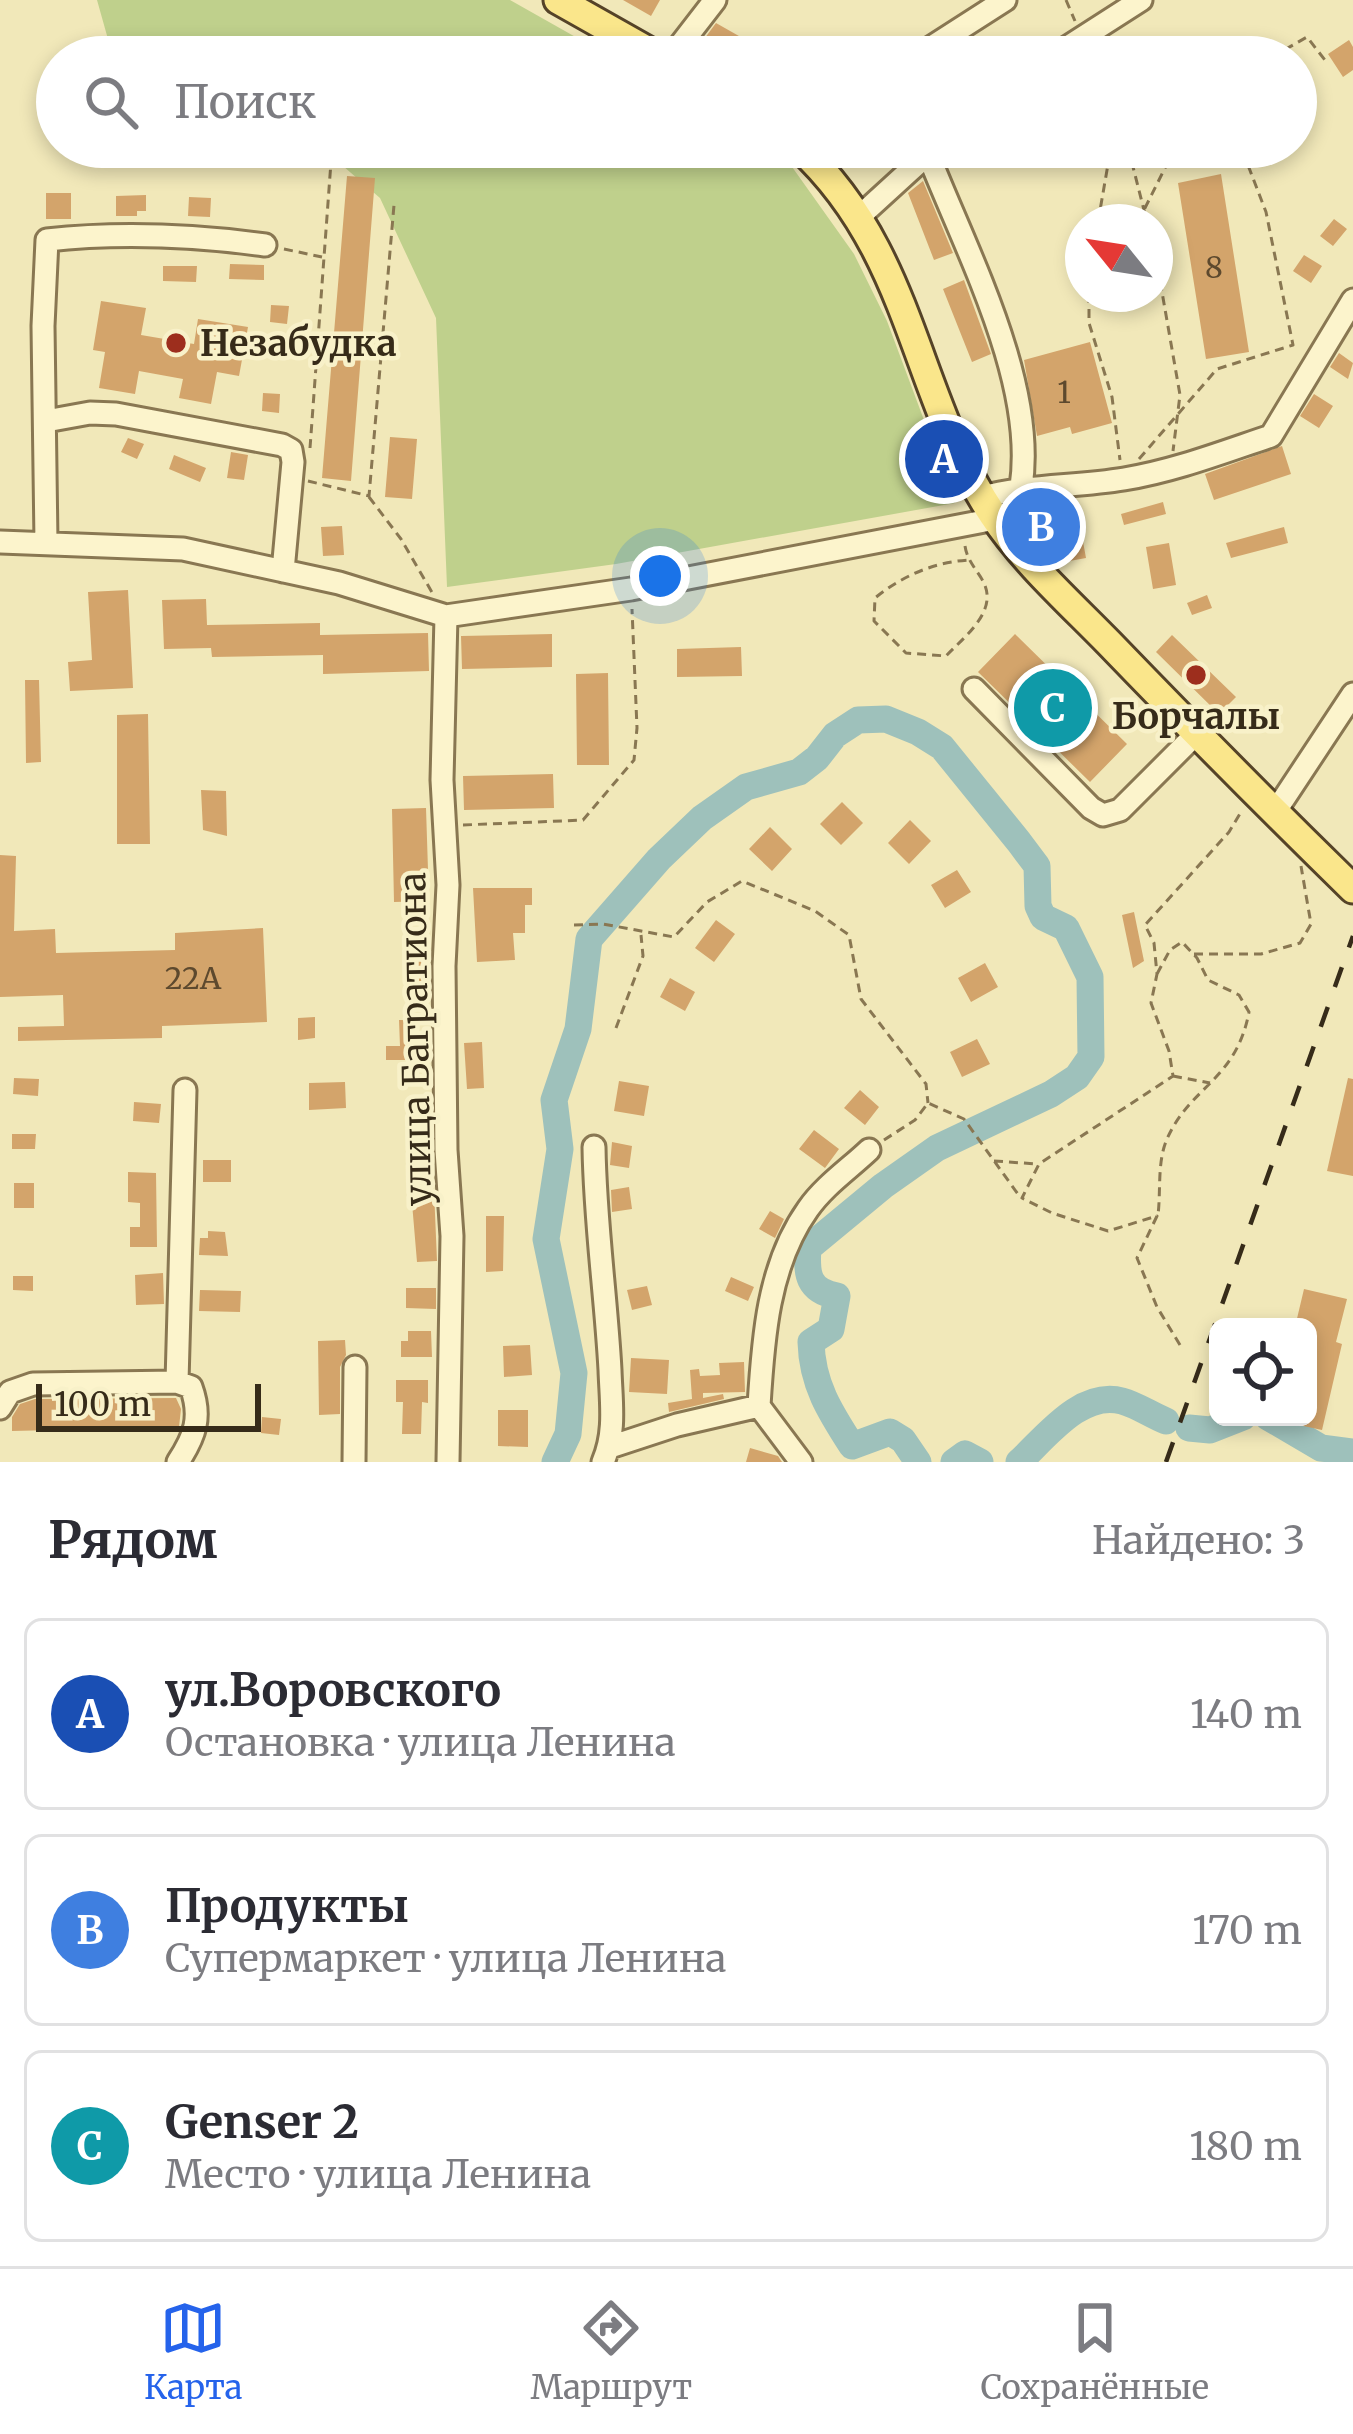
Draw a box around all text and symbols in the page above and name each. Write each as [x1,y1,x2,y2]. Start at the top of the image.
search box [36,36,1317,168]
icon: search [78,69,144,135]
text: Поиск [174,74,316,130]
north arrow [1065,204,1173,312]
house number: 8 [1205,248,1223,286]
place label: Незабудка [200,321,397,366]
marker: Незабудка [163,330,189,356]
house number: 1 [1057,373,1071,411]
pin: A [905,414,983,504]
pin: B [1002,482,1080,572]
your location [630,546,690,606]
marker: Борчалы [1183,662,1209,688]
pin: C [1014,663,1092,753]
place label: Борчалы [1112,694,1280,739]
street label: улица Багратиона [390,872,441,1206]
house number: 22А [165,959,222,997]
map controls [1209,1318,1317,1426]
button: locate [1209,1318,1317,1426]
scale bar [36,1378,261,1431]
text: 100 m [54,1384,151,1425]
text: Рядом [48,1508,217,1572]
text: Найдено: 3 [1092,1516,1305,1565]
text: ул.Воровского [165,1662,501,1718]
text: A [76,1690,104,1739]
text: 140 m [1190,1690,1302,1739]
text: Остановка · улица Ленина [165,1718,676,1767]
text: Продукты [165,1878,409,1934]
text: B [76,1906,104,1955]
text: 170 m [1192,1906,1302,1955]
text: Супермаркет · улица Ленина [165,1934,726,1983]
text: Genser 2 [165,2094,359,2150]
text: C [77,2122,103,2171]
text: 180 m [1189,2122,1302,2171]
text: Место · улица Ленина [165,2150,591,2199]
tab: Карта [144,2295,242,2408]
tab: Маршрут [531,2295,692,2408]
tab: Сохранённые [980,2295,1209,2408]

